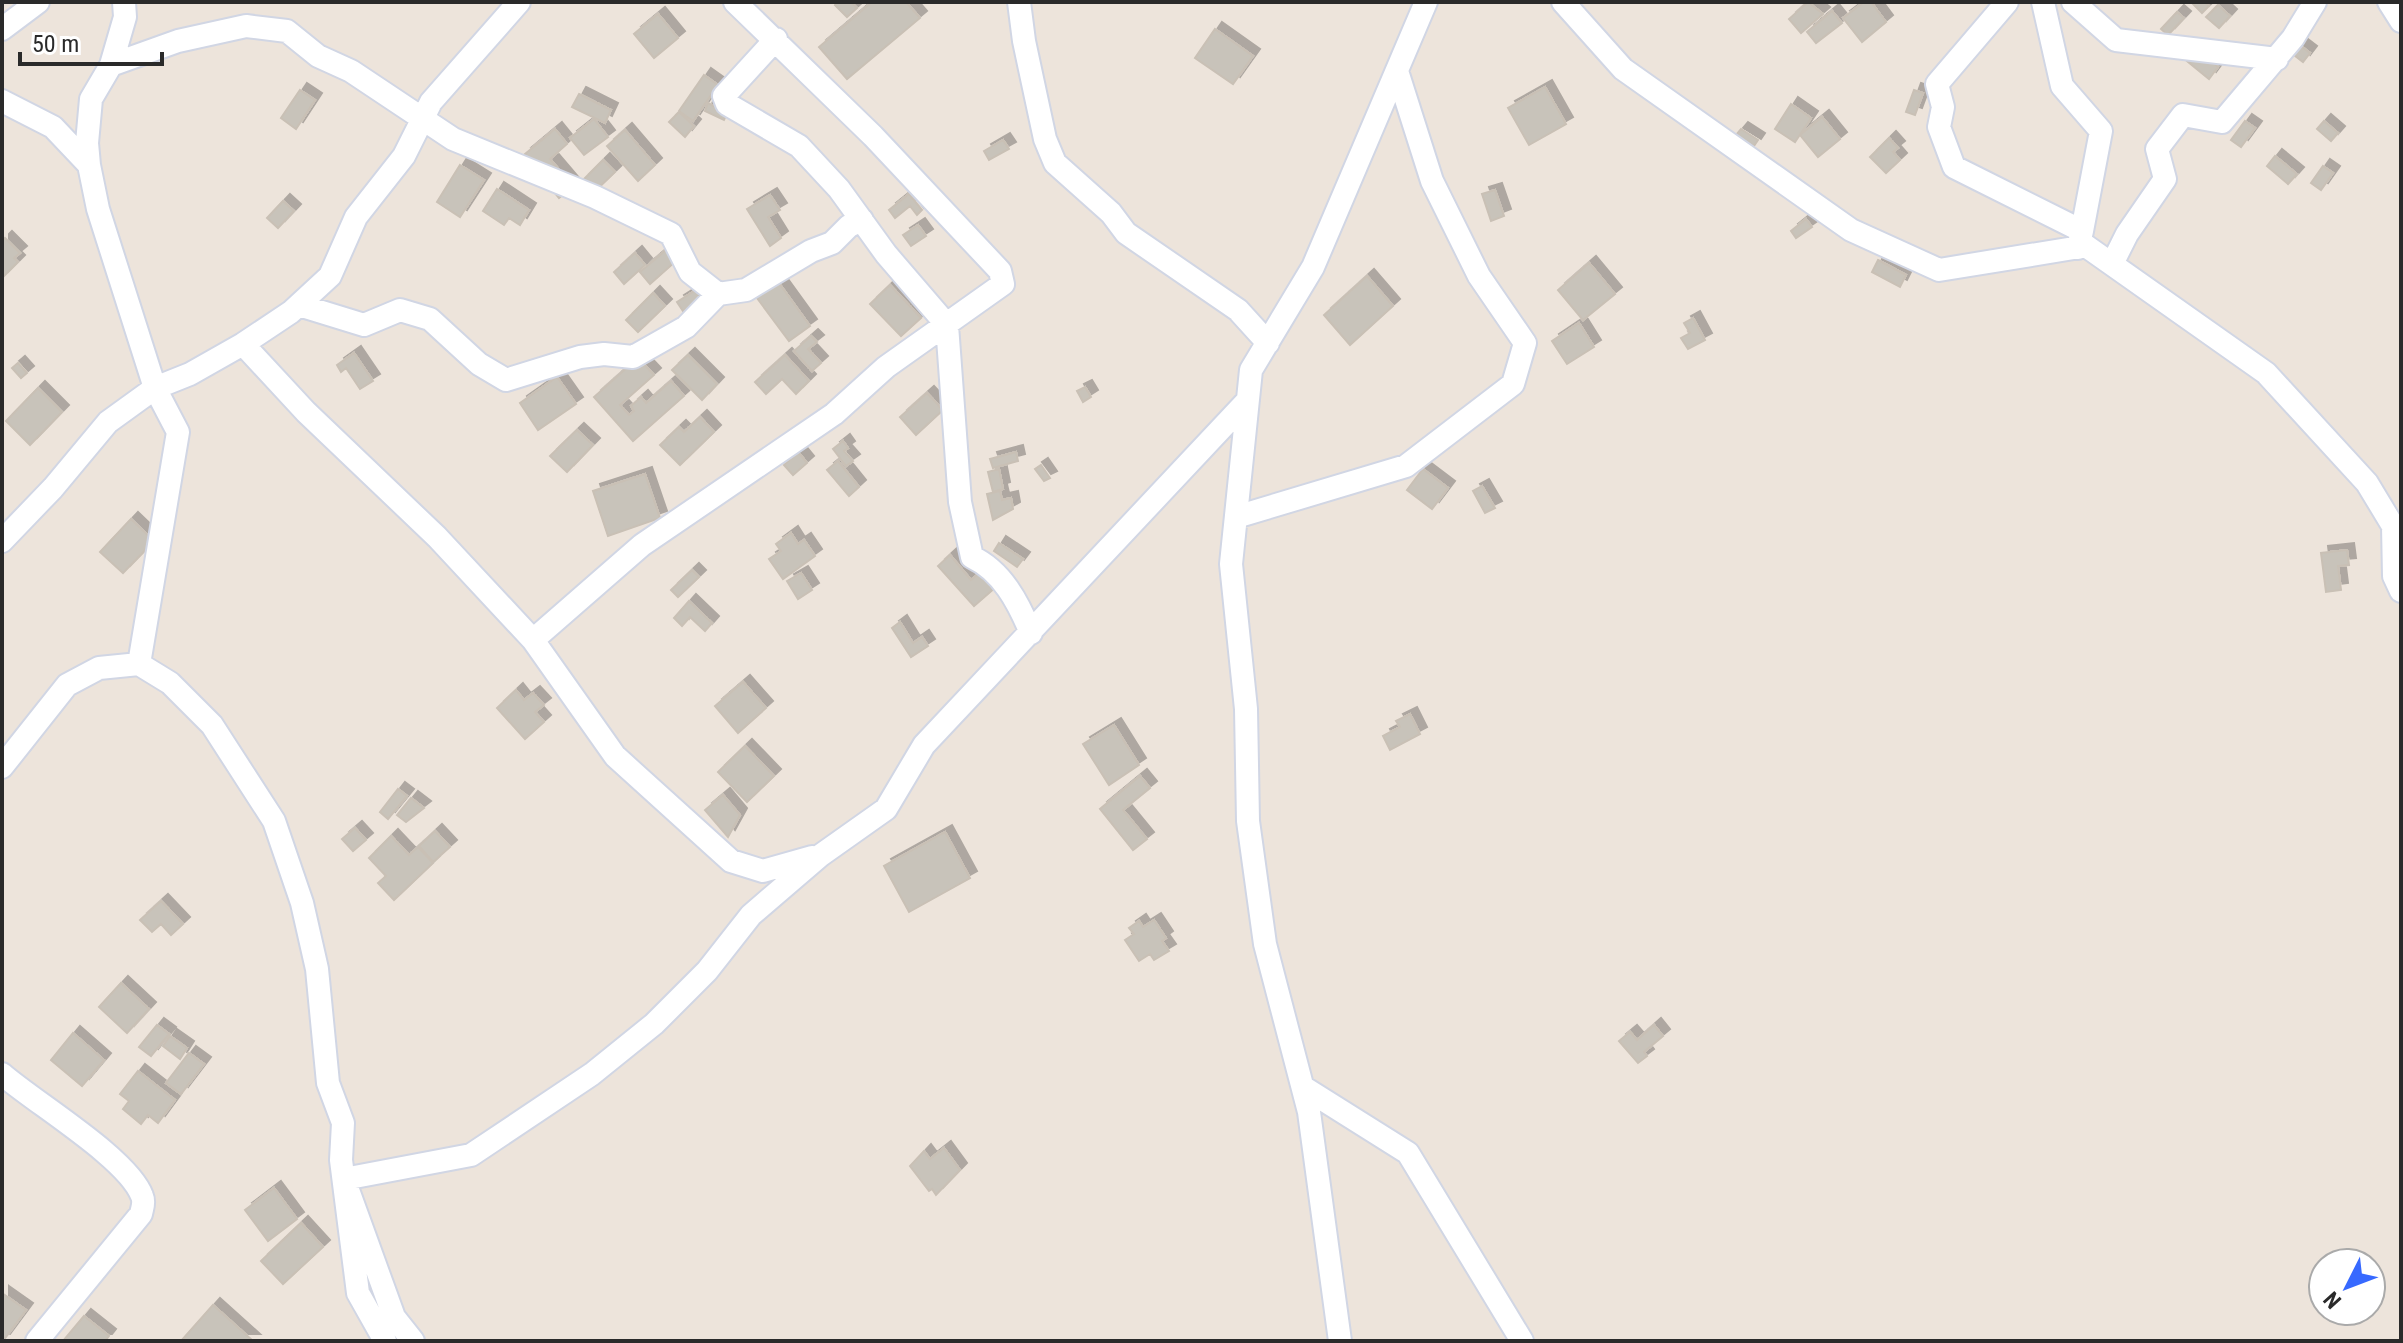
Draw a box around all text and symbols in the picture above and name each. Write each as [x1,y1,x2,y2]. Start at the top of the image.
scale bar [20,16,162,66]
text: 50 m [32,30,79,58]
north arrow [2307,1247,2387,1327]
text: N [2319,1287,2346,1313]

